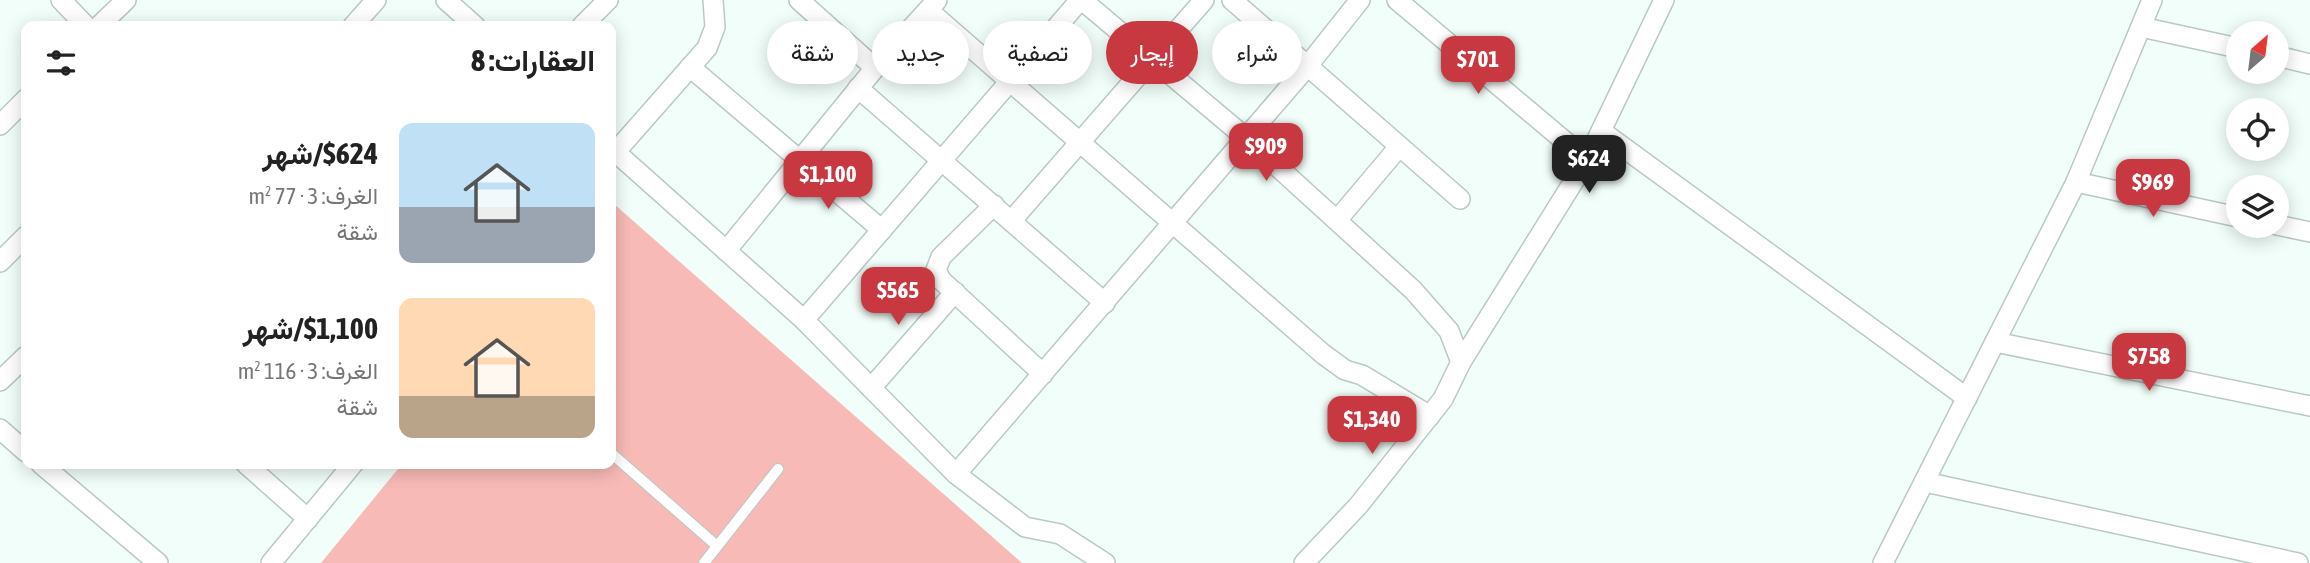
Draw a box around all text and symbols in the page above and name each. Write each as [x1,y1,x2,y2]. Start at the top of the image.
chip: شقة [767,21,858,84]
chip: جديد [872,21,969,84]
chip: تصفية [983,21,1092,84]
chip: إيجار [1106,21,1198,84]
chip: شراء [1212,21,1302,84]
north arrow [2226,21,2289,84]
map controls [2226,21,2289,238]
pin: $701 [1437,36,1519,96]
text: العقارات: 8 [471,43,595,77]
icon: filters [42,44,80,82]
text: $701 [1457,46,1499,72]
button: locate [2226,98,2289,161]
pin: $909 [1225,124,1307,183]
text: $909 [1245,133,1287,159]
text: $624/شهر [262,136,378,170]
pin: $624 [1548,136,1630,195]
text: $624 [1568,145,1610,171]
icon: home [455,151,539,235]
pin: $1,100 [771,152,885,211]
pin: $969 [2112,160,2194,219]
text: $1,100 [800,161,857,187]
text: $969 [2132,169,2174,195]
button: layers [2226,175,2289,238]
text: الغرف: 3 · 77 m² [249,183,378,209]
text: شقة [336,219,378,245]
pin: $565 [857,268,939,327]
text: $565 [877,277,919,303]
text: $1,100/شهر [243,311,378,345]
icon: home [455,326,539,410]
pin: $758 [2108,334,2190,393]
text: $758 [2128,343,2170,369]
text: الغرف: 3 · 116 m² [238,358,378,384]
text: شقة [336,394,378,420]
pin: $1,340 [1315,396,1429,456]
text: $1,340 [1344,406,1401,432]

